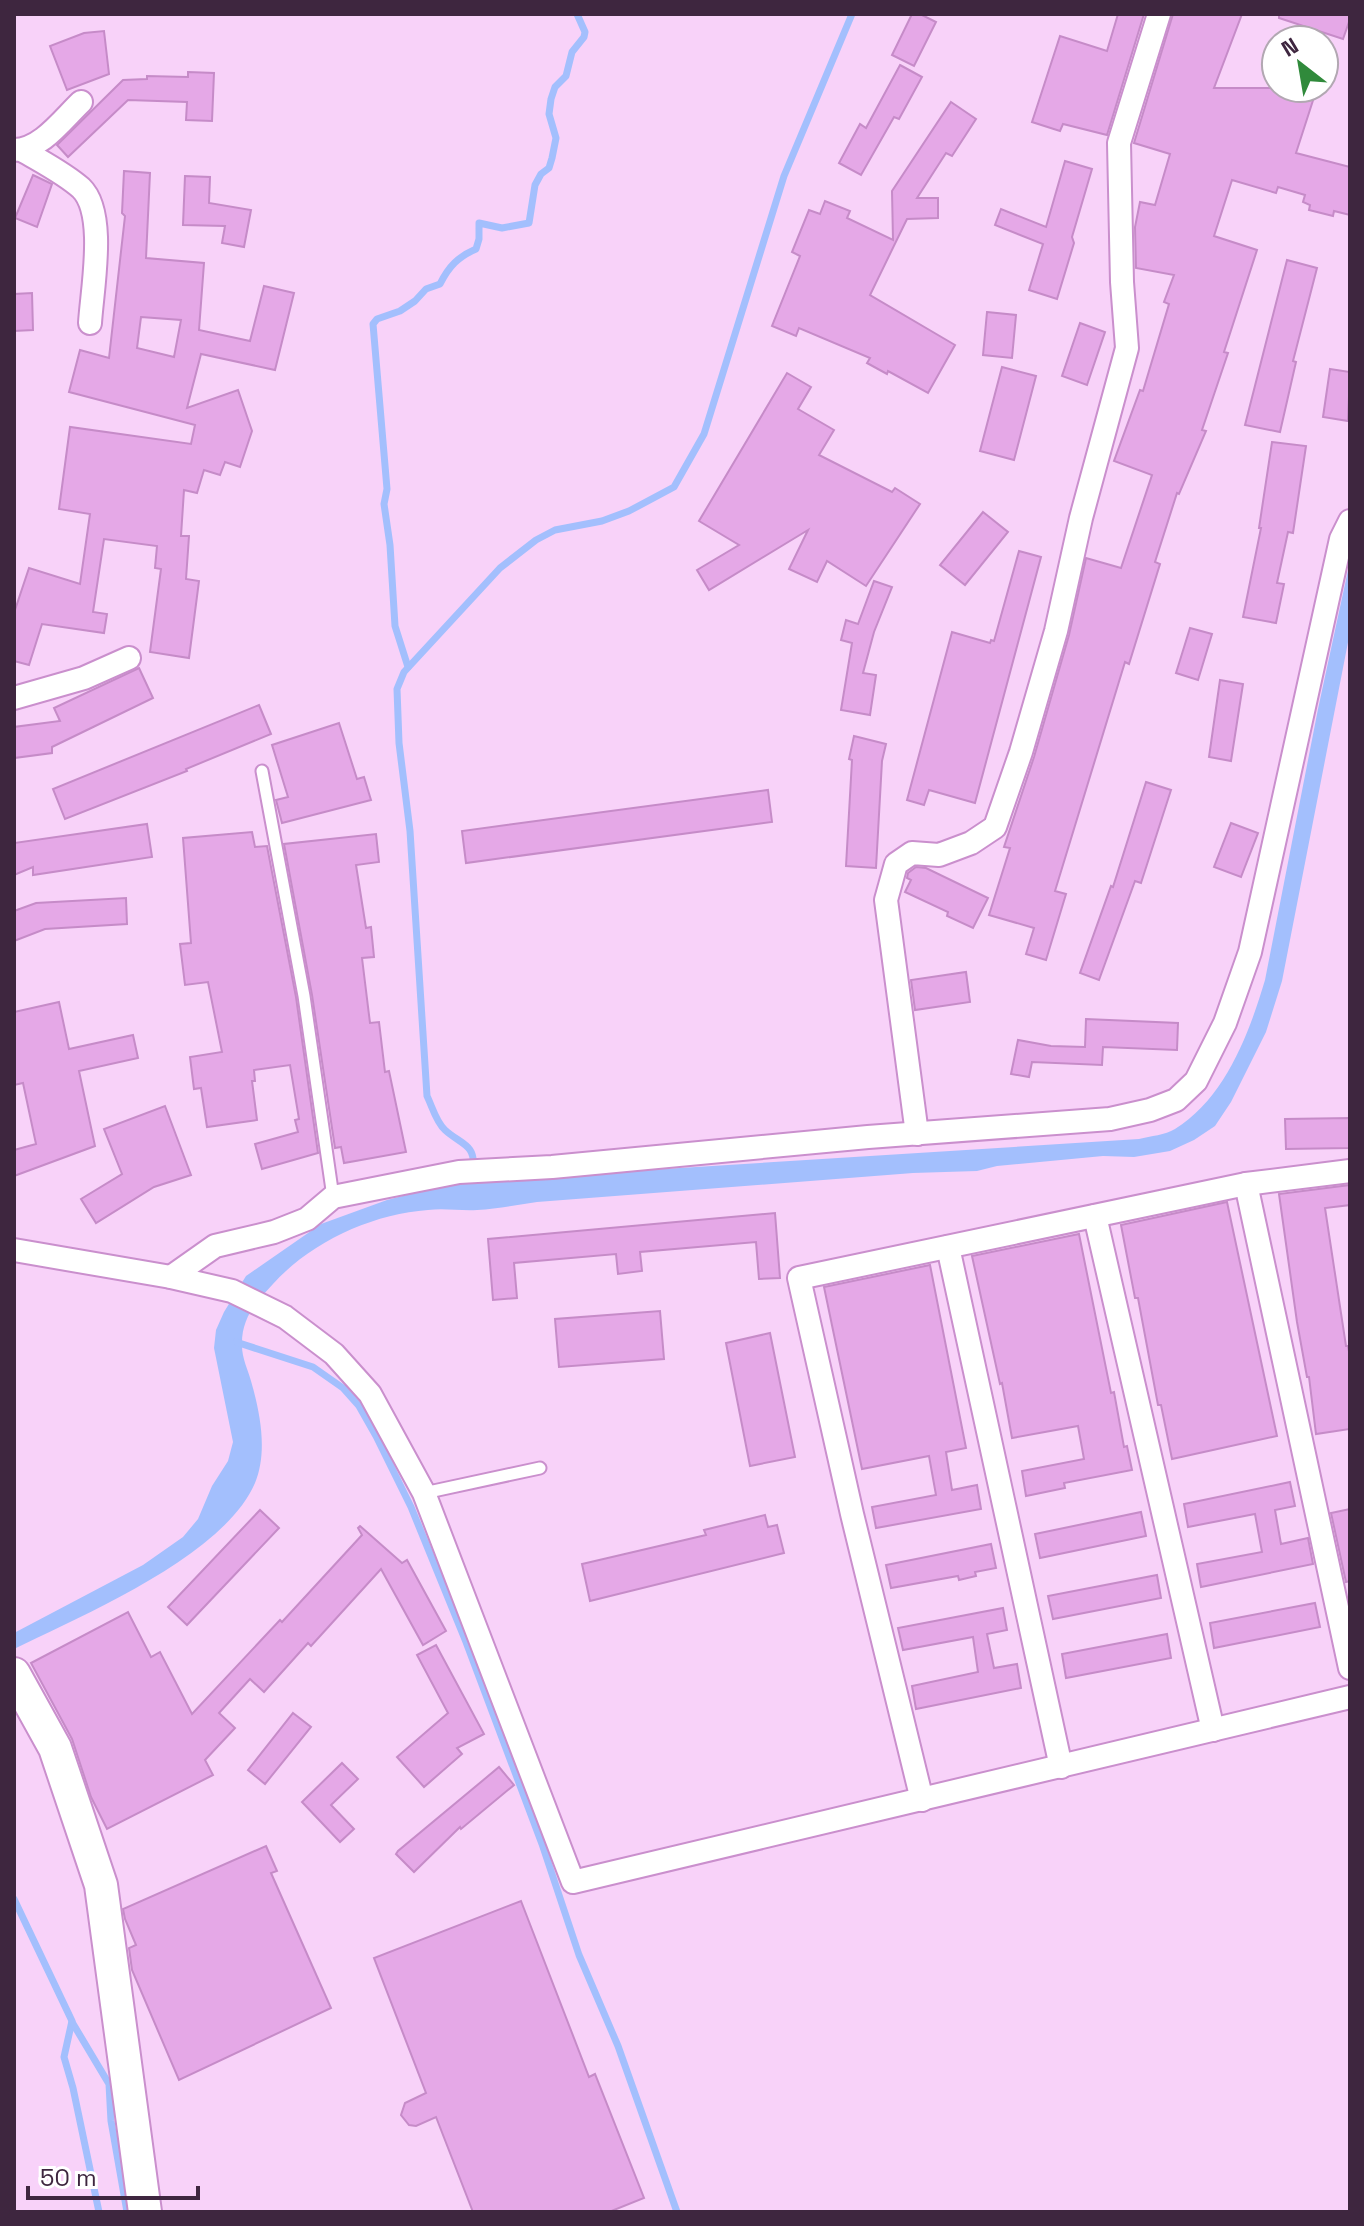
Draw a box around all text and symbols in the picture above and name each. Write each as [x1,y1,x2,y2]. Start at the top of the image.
north arrow [1260,24,1340,104]
text: N [1276,31,1303,63]
scale bar [28,2150,198,2200]
text: 50 m [40,2162,97,2193]

